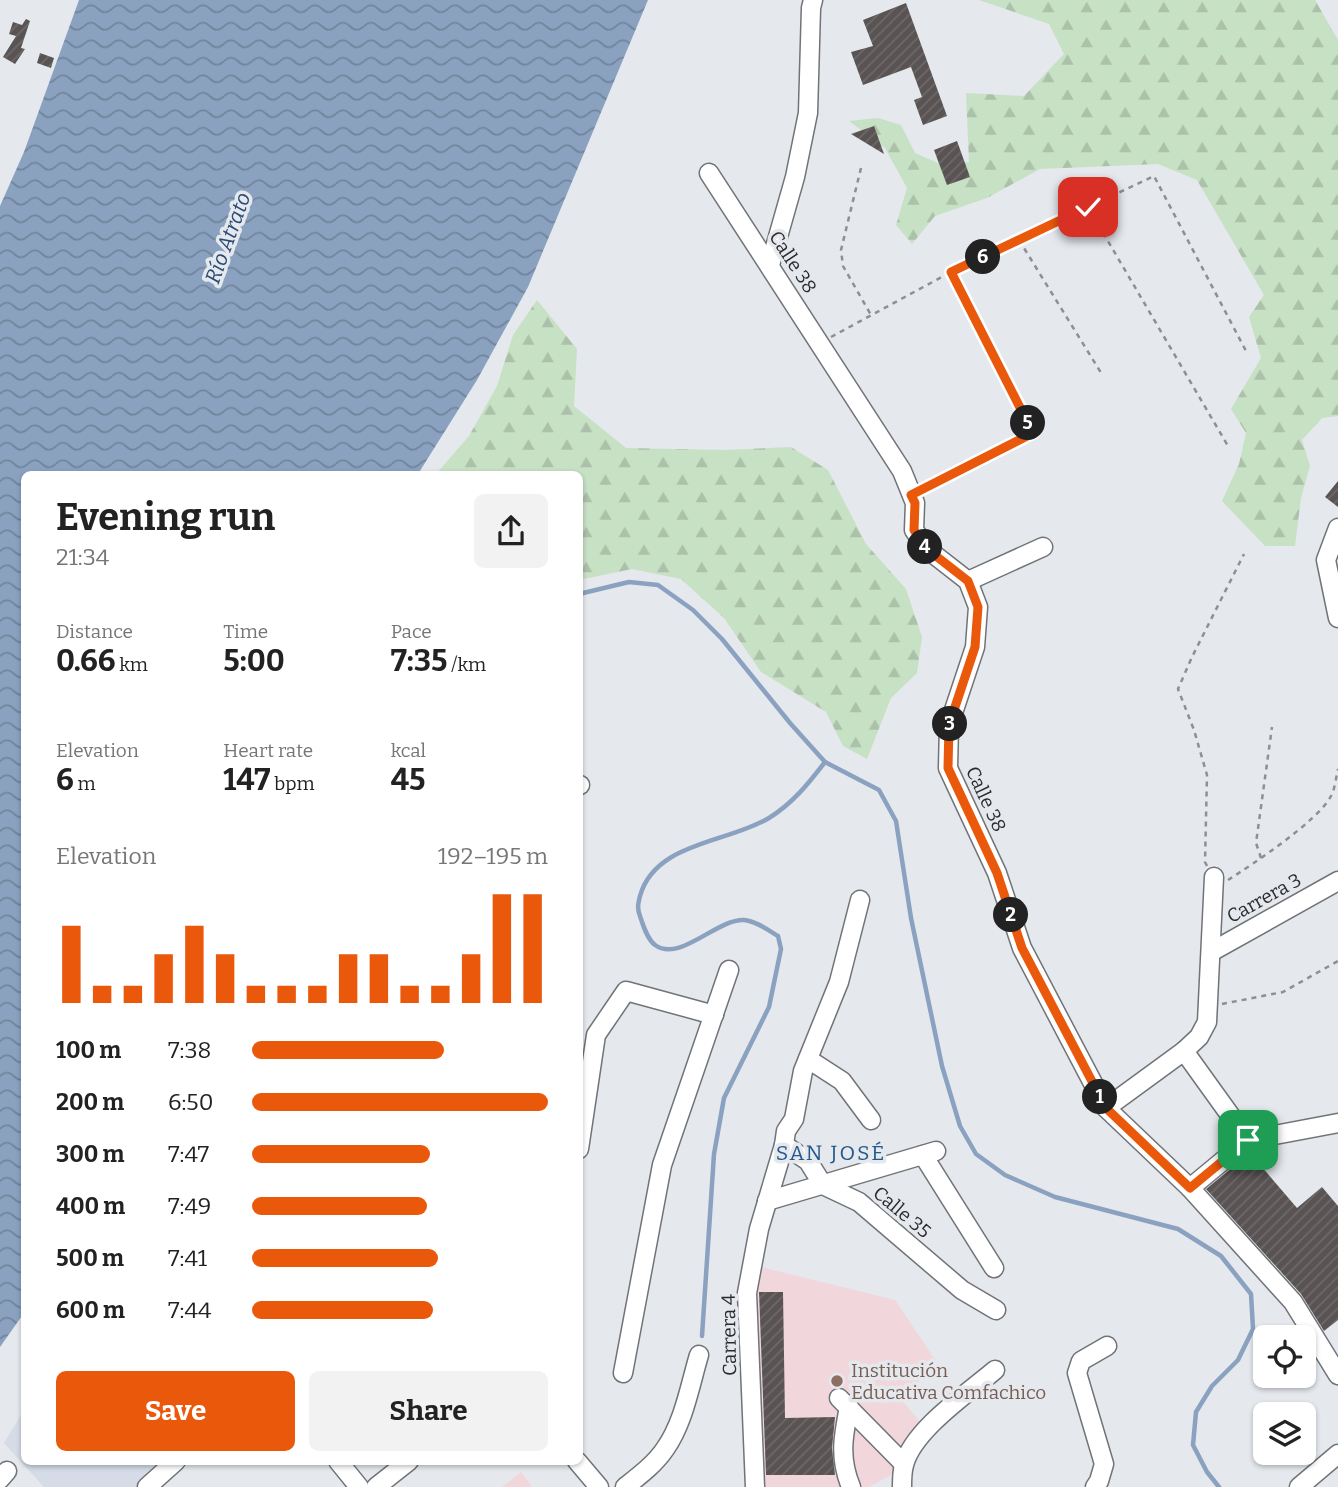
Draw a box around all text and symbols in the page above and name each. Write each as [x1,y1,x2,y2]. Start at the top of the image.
pin [1058,177,1118,237]
icon: check [1069,188,1107,226]
water label: Río Atrato [200,189,256,287]
street label: Calle 38 [764,227,822,297]
pin: 6 [965,240,1000,274]
text: 6 [977,245,988,268]
pin: 5 [1010,406,1046,440]
text: 5 [1022,411,1033,434]
text: Evening run [56,494,275,540]
button: share [474,494,548,568]
pin: 4 [908,530,942,564]
text: 4 [919,535,930,558]
text: 21:34 [56,543,109,571]
text: Distance [56,620,133,643]
text: Time [223,620,268,643]
text: Pace [391,620,432,643]
text: 0.66 [56,643,115,679]
text: 5:00 [223,643,285,679]
text: 7:35 [391,643,447,679]
text: km [115,653,148,676]
text: /km [447,653,486,676]
pin: 3 [932,706,968,742]
text: 3 [944,712,955,735]
text: Elevation [56,739,139,762]
text: Heart rate [223,739,313,762]
text: kcal [391,739,426,762]
text: 6 [56,762,74,798]
text: 147 [223,762,270,798]
text: 45 [391,762,425,798]
street label: Calle 38 [961,763,1011,835]
text: m [74,772,96,795]
text: bpm [270,772,315,795]
text: Elevation [56,842,156,870]
text: 192–195 m [438,842,548,870]
street label: Carrera 3 [1223,868,1305,928]
pin: 2 [993,898,1028,932]
text: 2 [1005,903,1016,926]
text: 100 m [56,1036,121,1064]
text: 7:38 [168,1036,211,1064]
pin: 1 [1082,1080,1118,1114]
text: 1 [1095,1085,1104,1108]
text: 200 m [56,1088,124,1116]
text: 6:50 [168,1088,213,1116]
pin [1218,1110,1278,1170]
icon: arrive [1229,1121,1267,1159]
text: 300 m [56,1140,125,1168]
text: 7:47 [168,1140,209,1168]
district label: SAN JOSÉ [776,1140,886,1166]
street label: Calle 35 [868,1181,936,1243]
text: 400 m [56,1192,125,1220]
text: 7:49 [168,1192,211,1220]
text: 500 m [56,1244,124,1272]
text: 7:41 [168,1244,207,1272]
street label: Carrera 4 [717,1294,741,1376]
text: 600 m [56,1296,125,1324]
text: 7:44 [168,1296,211,1324]
map controls [1253,1325,1316,1465]
button: locate [1253,1325,1316,1388]
place label: Institución Educativa Comfachico [851,1359,1046,1404]
button: Save [56,1371,295,1451]
button: Share [309,1371,548,1451]
marker: Institución Educativa Comfachico [829,1373,845,1389]
button: layers [1253,1402,1316,1465]

